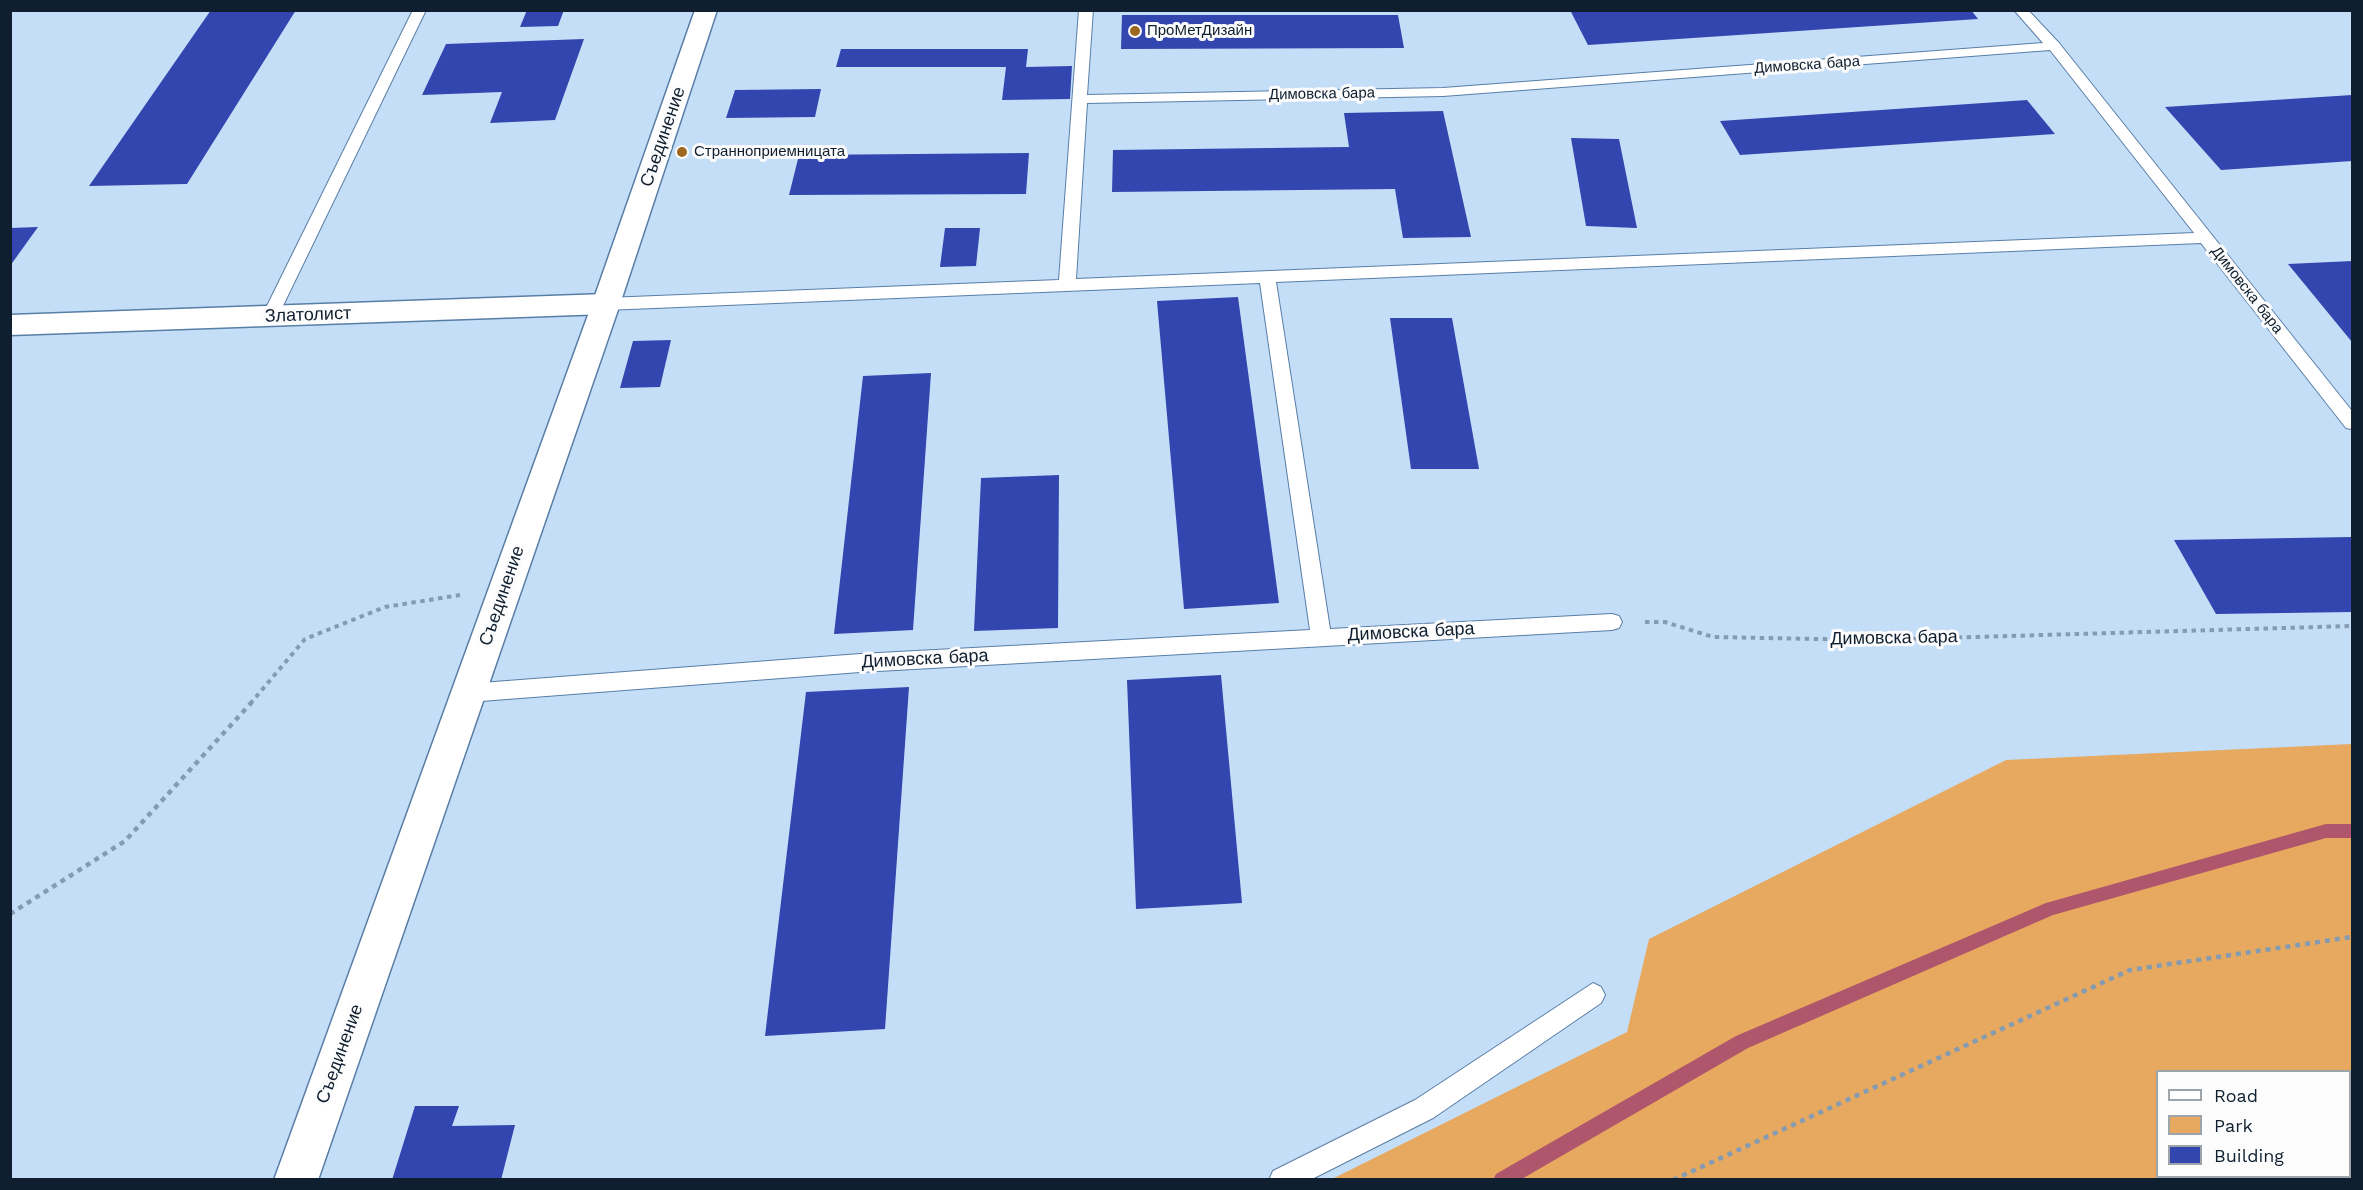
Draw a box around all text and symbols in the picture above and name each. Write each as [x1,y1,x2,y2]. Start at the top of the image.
place label: ПроМетДизайн [1147,22,1252,40]
marker: ПроМетДизайн [1128,24,1142,38]
street label: Димовска бара [1753,52,1861,78]
street label: Съединение [636,84,690,190]
street label: Димовска бара [1269,84,1375,104]
place label: Странноприемницата [694,143,845,161]
marker: Странноприемницата [675,145,689,159]
street label: Димовска бара [2207,243,2287,337]
street label: Златолист [264,303,352,327]
street label: Съединение [475,543,529,649]
street label: Димовска бара [1347,618,1475,646]
street label: Димовска бара [1830,626,1958,650]
street label: Димовска бара [861,645,989,673]
street label: Съединение [312,1001,368,1107]
legend [2156,1070,2351,1178]
text: Road [2214,1085,2258,1106]
text: Park [2214,1115,2253,1136]
text: Building [2214,1145,2284,1166]

